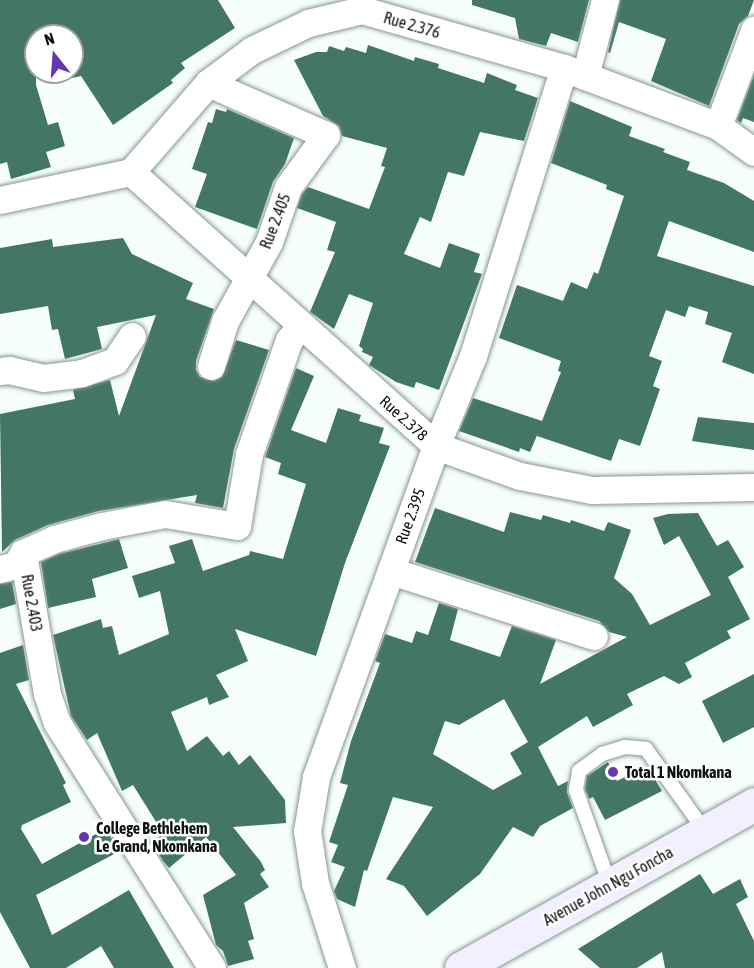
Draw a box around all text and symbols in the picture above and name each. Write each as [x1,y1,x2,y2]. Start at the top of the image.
street label: Rue 2.376 [381,8,443,42]
north arrow [24,24,84,84]
text: N [42,29,56,49]
street label: Rue 2.405 [256,190,294,252]
street label: Rue 2.378 [376,391,432,445]
street label: Rue 2.395 [391,485,429,547]
street label: Rue 2.403 [18,573,46,633]
place label: Total 1 Nkomkana [625,762,732,782]
marker: Total 1 Nkomkana [606,765,620,779]
place label: College Bethlehem Le Grand, Nkomkana [96,818,217,856]
marker: College Bethlehem Le Grand, Nkomkana [77,830,91,844]
street label: Avenue John Ngu Foncha [540,842,676,930]

